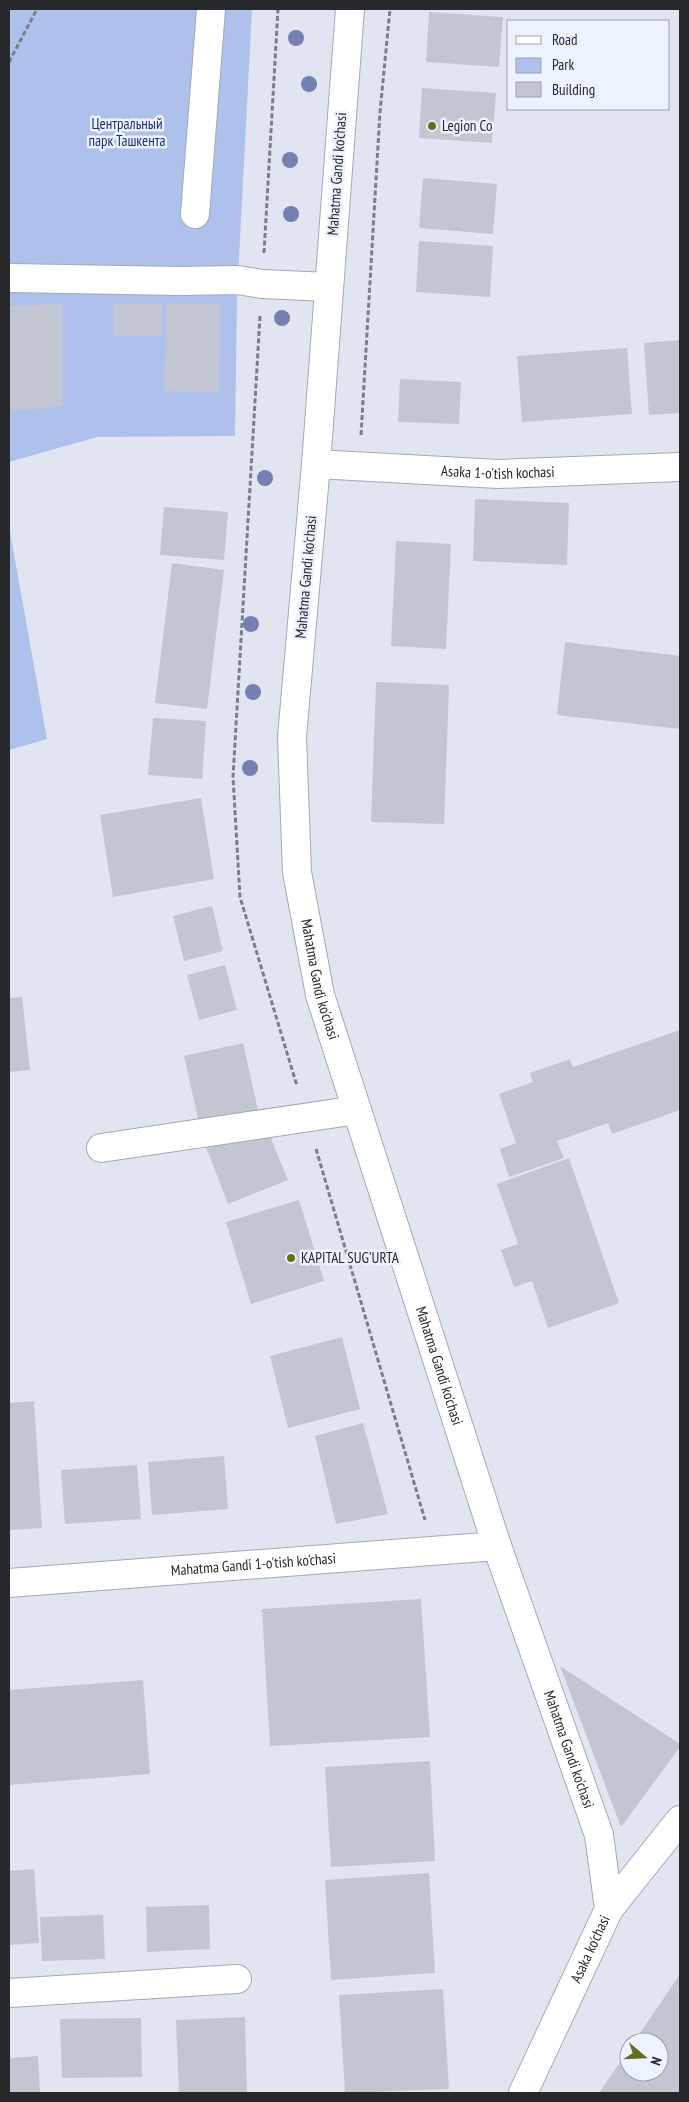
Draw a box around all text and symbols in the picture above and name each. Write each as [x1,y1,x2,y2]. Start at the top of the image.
legend [507,20,669,110]
text: Road [552,30,578,49]
text: Park [552,55,574,74]
text: Building [552,80,595,99]
street label: Mahatma Gandi ko'chasi [323,112,350,236]
park label: Центральный парк Ташкента [88,114,166,150]
place label: Legion Co [442,116,493,135]
marker: Legion Co [426,120,438,132]
street label: Asaka 1-o'tish kochasi [440,461,555,483]
street label: Mahatma Gandi ko'chasi [291,515,320,639]
street label: Mahatma Gandi ko'chasi [297,917,344,1042]
place label: KAPITAL SUG'URTA [301,1248,400,1267]
marker: KAPITAL SUG'URTA [285,1252,297,1264]
street label: Mahatma Gandi ko'chasi [412,1304,468,1427]
street label: Mahatma Gandi 1-o'tish ko'chasi [170,1548,336,1580]
street label: Mahatma Gandi ko'chasi [540,1688,599,1811]
street label: Asaka ko'chasi [566,1912,614,1986]
north arrow [619,2032,669,2082]
text: N [647,2055,666,2068]

